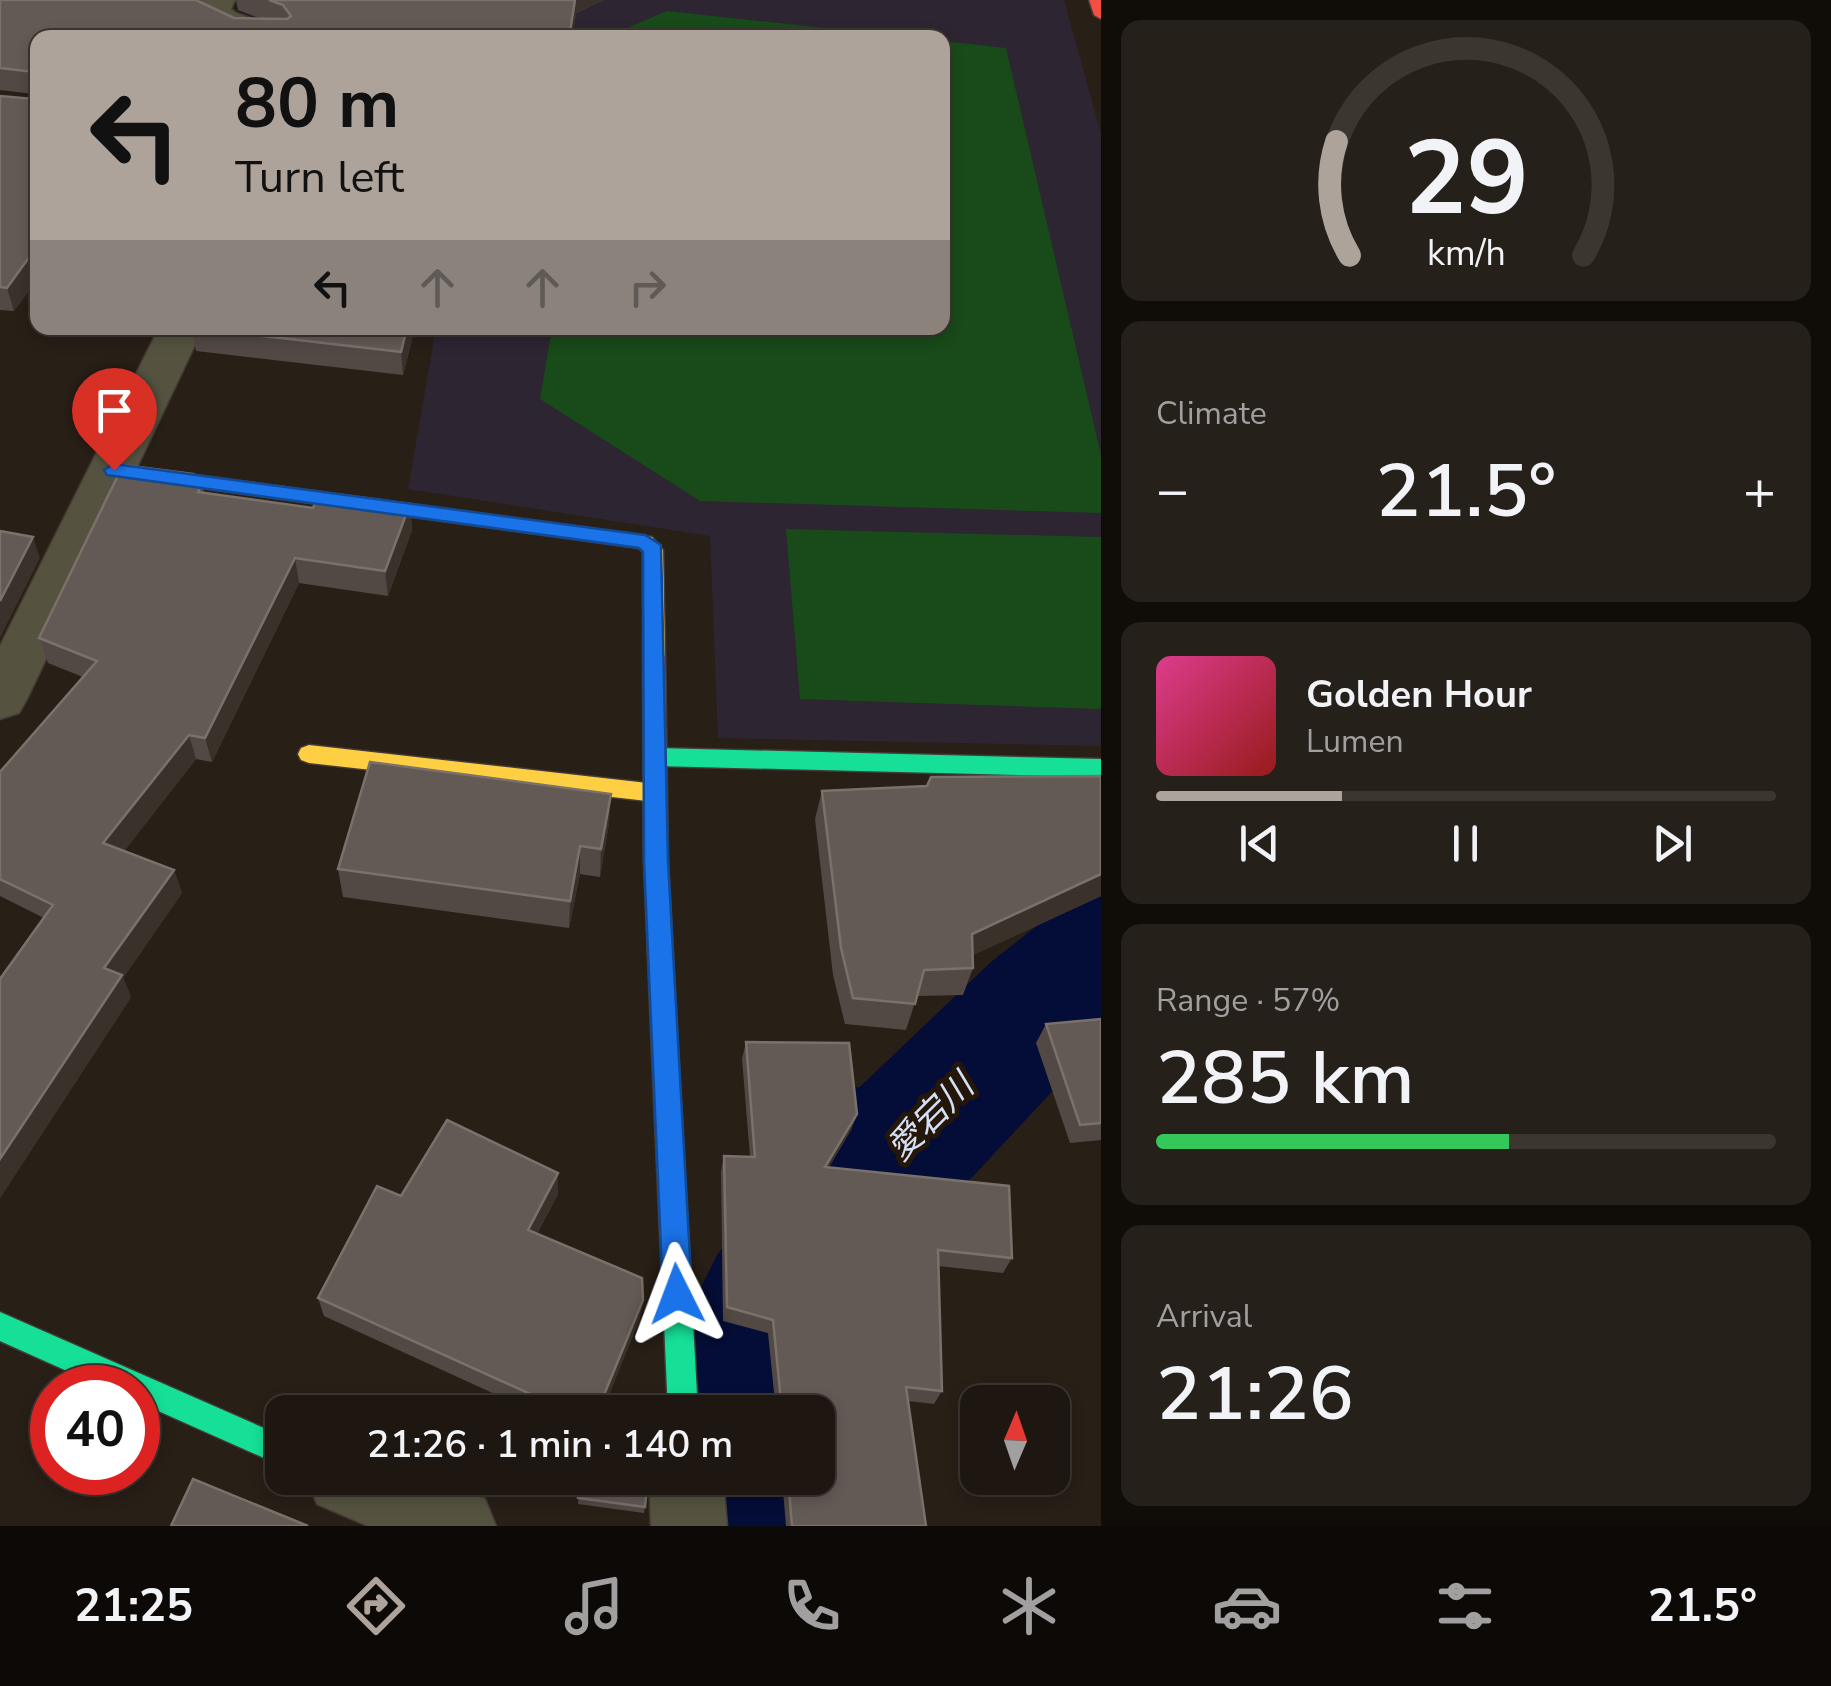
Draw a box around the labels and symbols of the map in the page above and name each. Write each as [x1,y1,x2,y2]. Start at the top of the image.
pin [72,368,157,471]
water label: 愛宕川 [877,1061,987,1171]
position arrow [625,1242,729,1346]
speed limit sign: 40 [30,1365,160,1495]
north arrow [960,1385,1070,1495]

